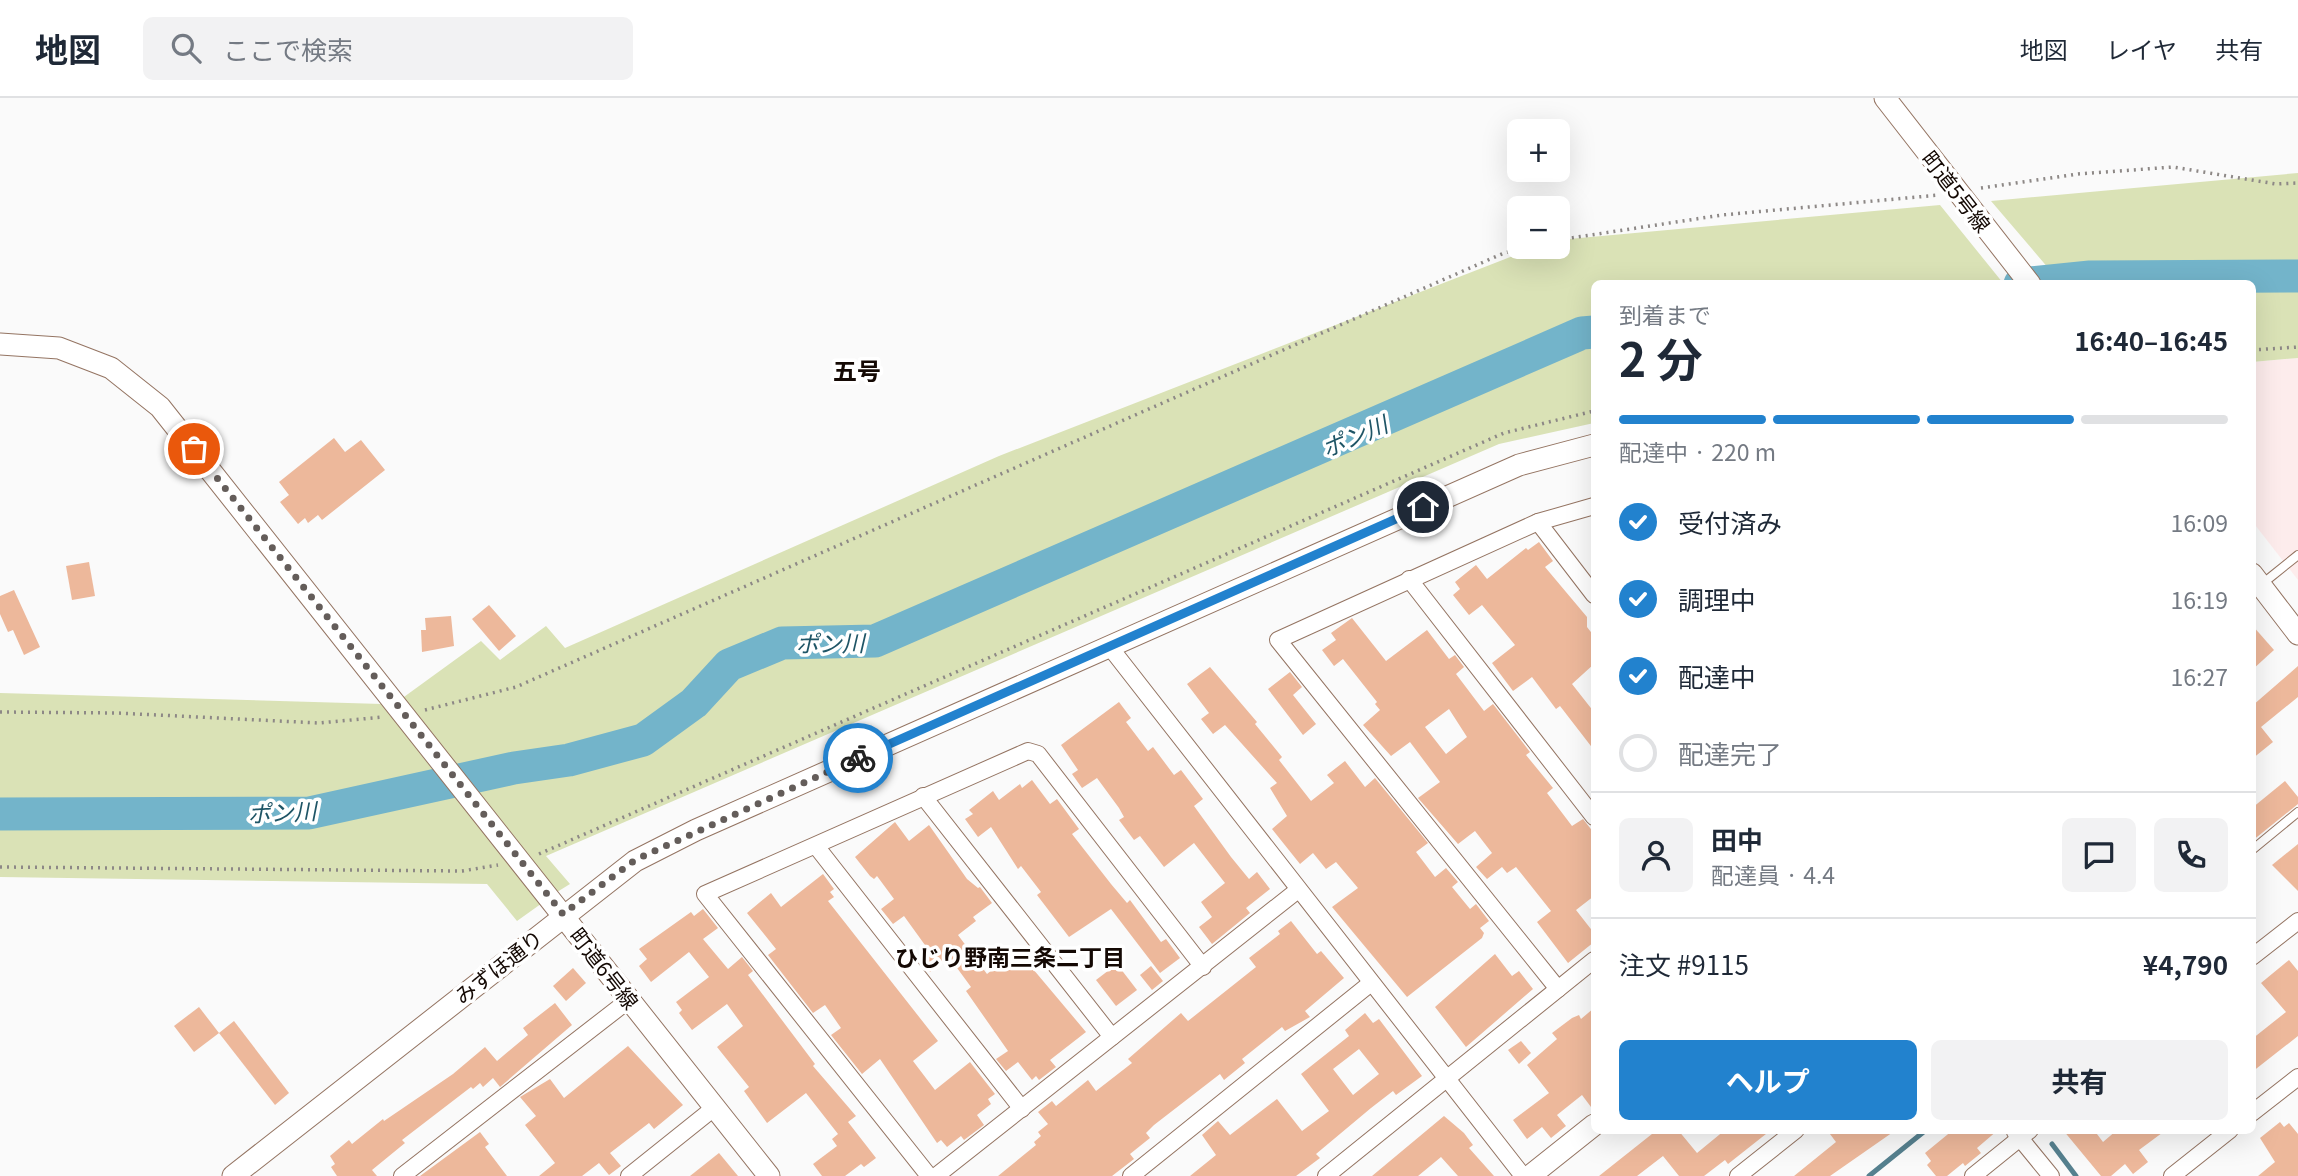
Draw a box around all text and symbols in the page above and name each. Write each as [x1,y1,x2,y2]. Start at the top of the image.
search box [143,17,633,80]
text: 地図 [35,24,101,72]
icon: search [167,29,205,67]
text: ここで検索 [223,30,353,67]
text: 地図 [2020,31,2068,66]
text: レイヤ [2106,31,2177,66]
text: 共有 [2215,31,2263,66]
map controls [1507,119,1570,259]
button: + [1507,119,1570,182]
street label: 町道5号線 [1916,144,1998,238]
button: − [1507,196,1570,259]
text: 到着まで [1619,297,1711,331]
text: 16:40–16:45 [2074,321,2228,358]
text: 2 分 [1619,324,1703,390]
district label: 五号 [833,352,881,387]
water label: ポン川 [1316,405,1395,464]
pin [164,419,224,479]
icon: bag [175,430,213,468]
text: 配達中 · 220 m [1619,434,1776,468]
pin [1393,477,1453,537]
icon: home [1404,488,1442,526]
icon: check [1619,503,1657,541]
text: 受付済み [1678,503,1782,540]
text: 16:09 [2171,505,2228,539]
icon: check [1619,580,1657,618]
text: 調理中 [1678,580,1756,617]
text: 16:19 [2171,582,2228,616]
water label: ポン川 [795,624,868,660]
icon: check [1619,657,1657,695]
text: 配達中 [1678,657,1756,694]
text: 16:27 [2171,659,2228,693]
courier [823,723,893,793]
text: 配達完了 [1678,734,1782,771]
icon: bike [839,739,877,777]
water label: ポン川 [247,792,320,830]
button: person [1619,818,1693,892]
button: chat [2062,818,2136,892]
button: phone [2154,818,2228,892]
text: 田中 [1711,820,1763,857]
text: 配達員 · 4.4 [1711,857,1835,891]
street label: 町道6号線 [564,921,646,1015]
street label: みずほ通り [447,922,549,1010]
district label: ひじり野南三条二丁目 [895,939,1125,973]
text: 注文 #9115 [1619,945,1749,982]
text: ¥4,790 [2143,945,2228,982]
button: ヘルプ [1619,1040,1917,1120]
button: 共有 [1931,1040,2228,1120]

